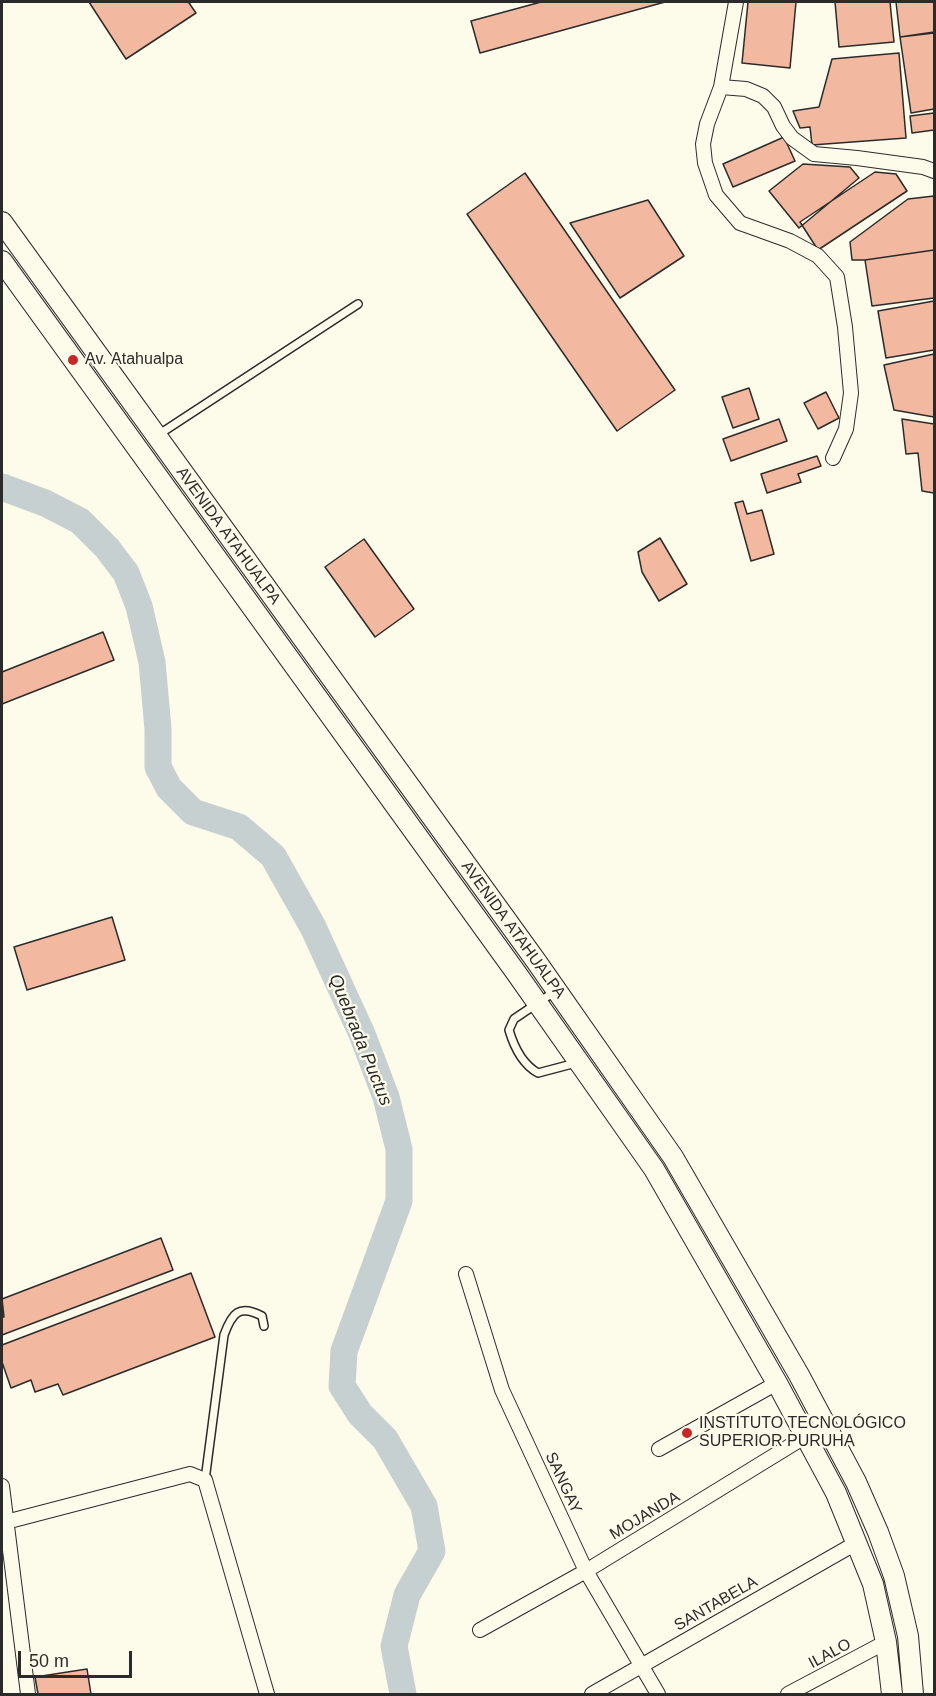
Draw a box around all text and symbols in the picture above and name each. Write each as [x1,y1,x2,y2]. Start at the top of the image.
place label: Av. Atahualpa [85,350,183,370]
marker: Av. Atahualpa [66,353,80,367]
street label: AVENIDA ATAHUALPA [172,464,284,608]
street label: AVENIDA ATAHUALPA [457,858,569,1002]
water label: Quebrada Puctus [324,971,396,1109]
place label: INSTITUTO TECNOLÓGICO SUPERIOR PURUHA [699,1414,906,1452]
marker: INSTITUTO TECNOLÓGICO SUPERIOR PURUHA [680,1426,694,1440]
street label: SANGAY [540,1449,586,1517]
street label: MOJANDA [607,1488,683,1544]
street label: SANTABELA [671,1572,761,1636]
street label: ILALO [805,1635,855,1673]
scale bar [21,1639,135,1677]
text: 50 m [29,1651,69,1671]

